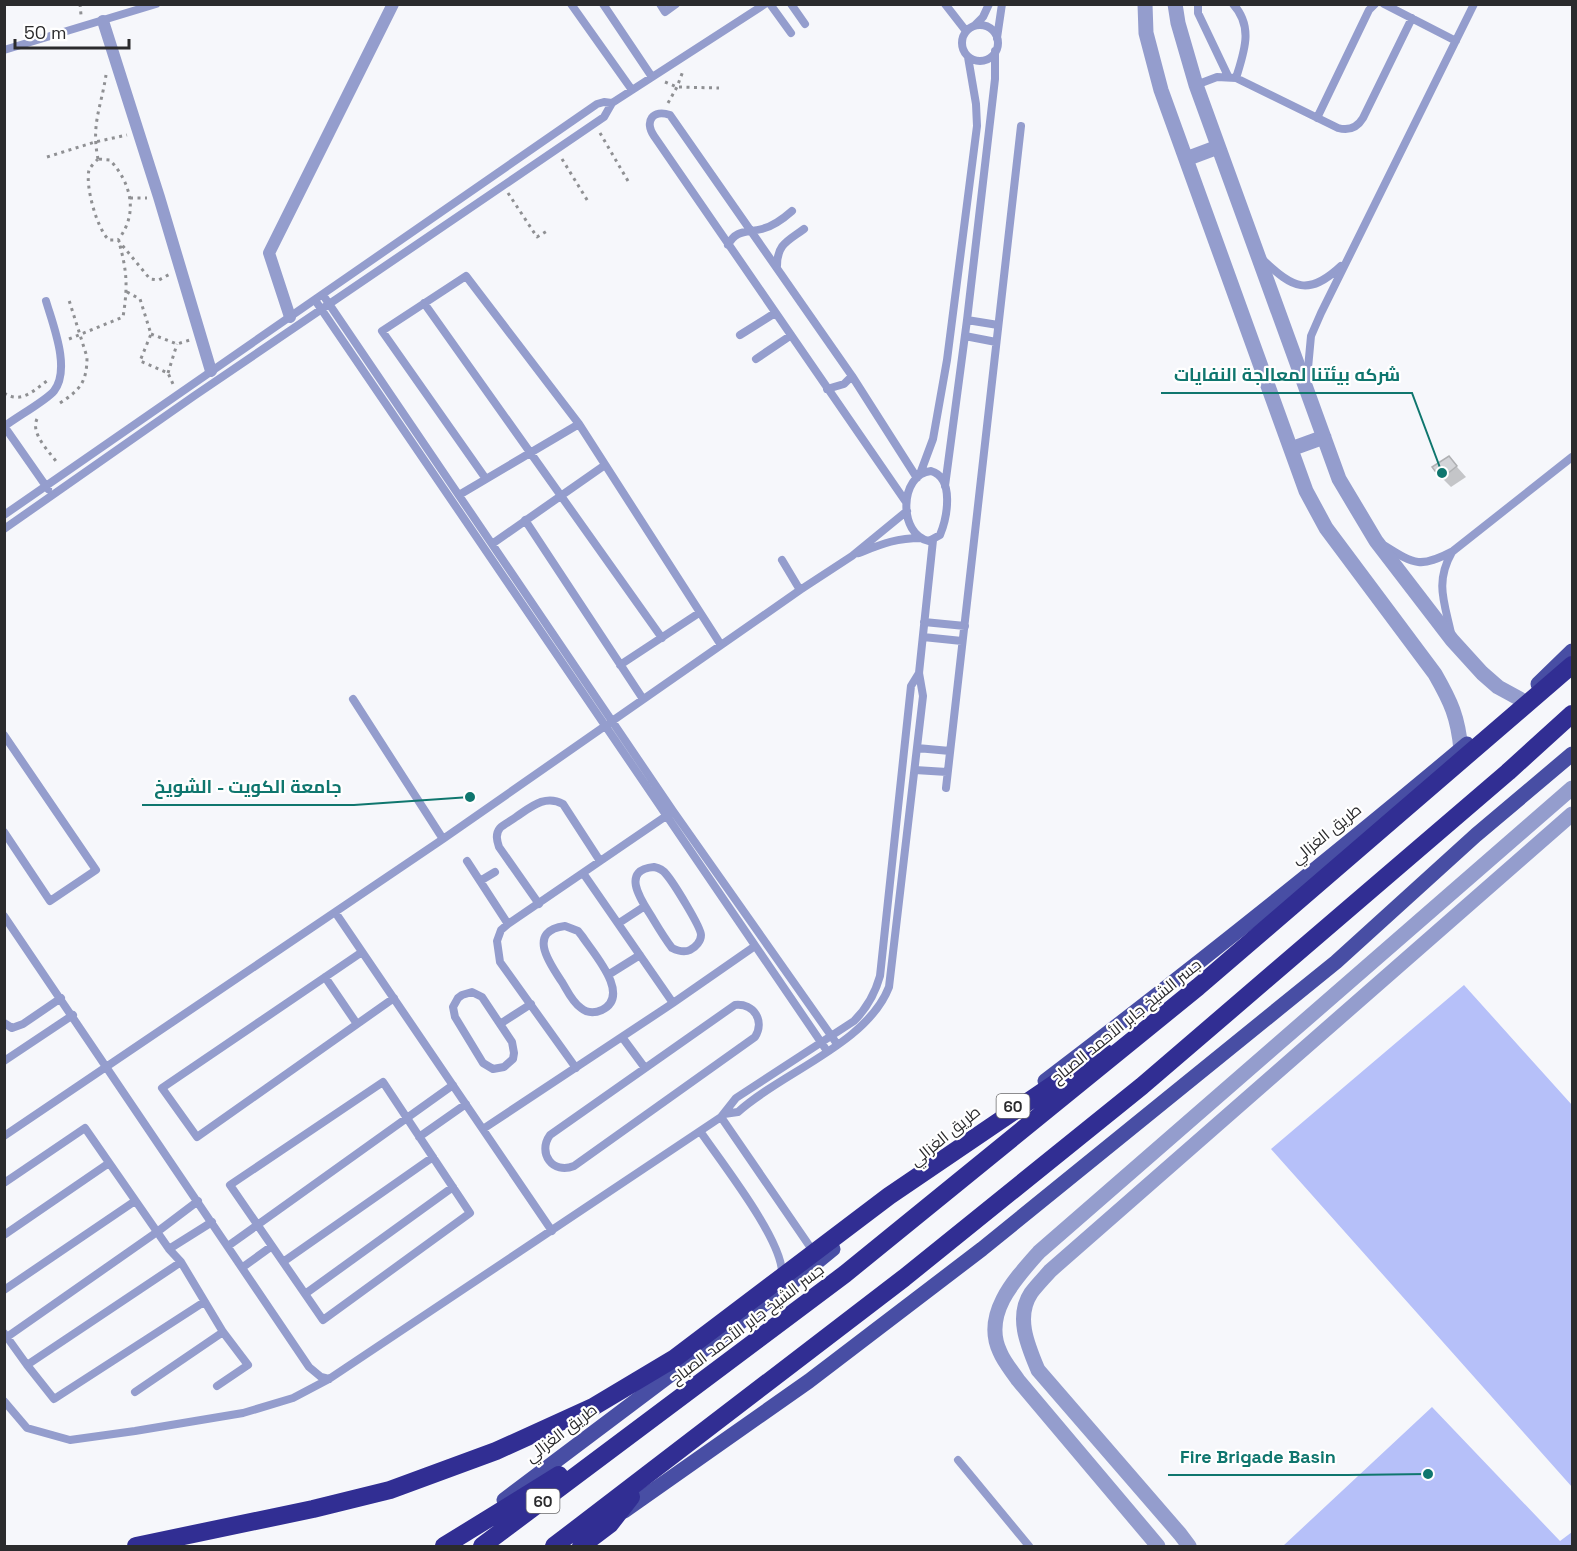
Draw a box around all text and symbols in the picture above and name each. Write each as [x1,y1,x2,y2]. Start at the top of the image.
scale bar [15,12,129,50]
text: 50 m [24,21,66,44]
callout: شركه بيئتنا لمعالجة النفايات [1161,357,1412,393]
text: شركه بيئتنا لمعالجة النفايات [1174,363,1400,386]
callout: جامعة الكويت - الشويخ [142,769,354,805]
text: جامعة الكويت - الشويخ [154,775,342,799]
street label: طريق الغزالي [1286,799,1368,871]
street label: جسر الشيخ جابر الأحمد الصباح [1047,954,1206,1089]
road number: 60 [996,1094,1030,1118]
street label: طريق الغزالي [905,1101,987,1173]
street label: جسر الشيخ جابر الأحمد الصباح [666,1259,829,1390]
street label: طريق الغزالي [521,1399,603,1469]
callout: Fire Brigade Basin [1168,1439,1348,1475]
text: Fire Brigade Basin [1180,1445,1336,1468]
road number: 60 [526,1489,560,1513]

